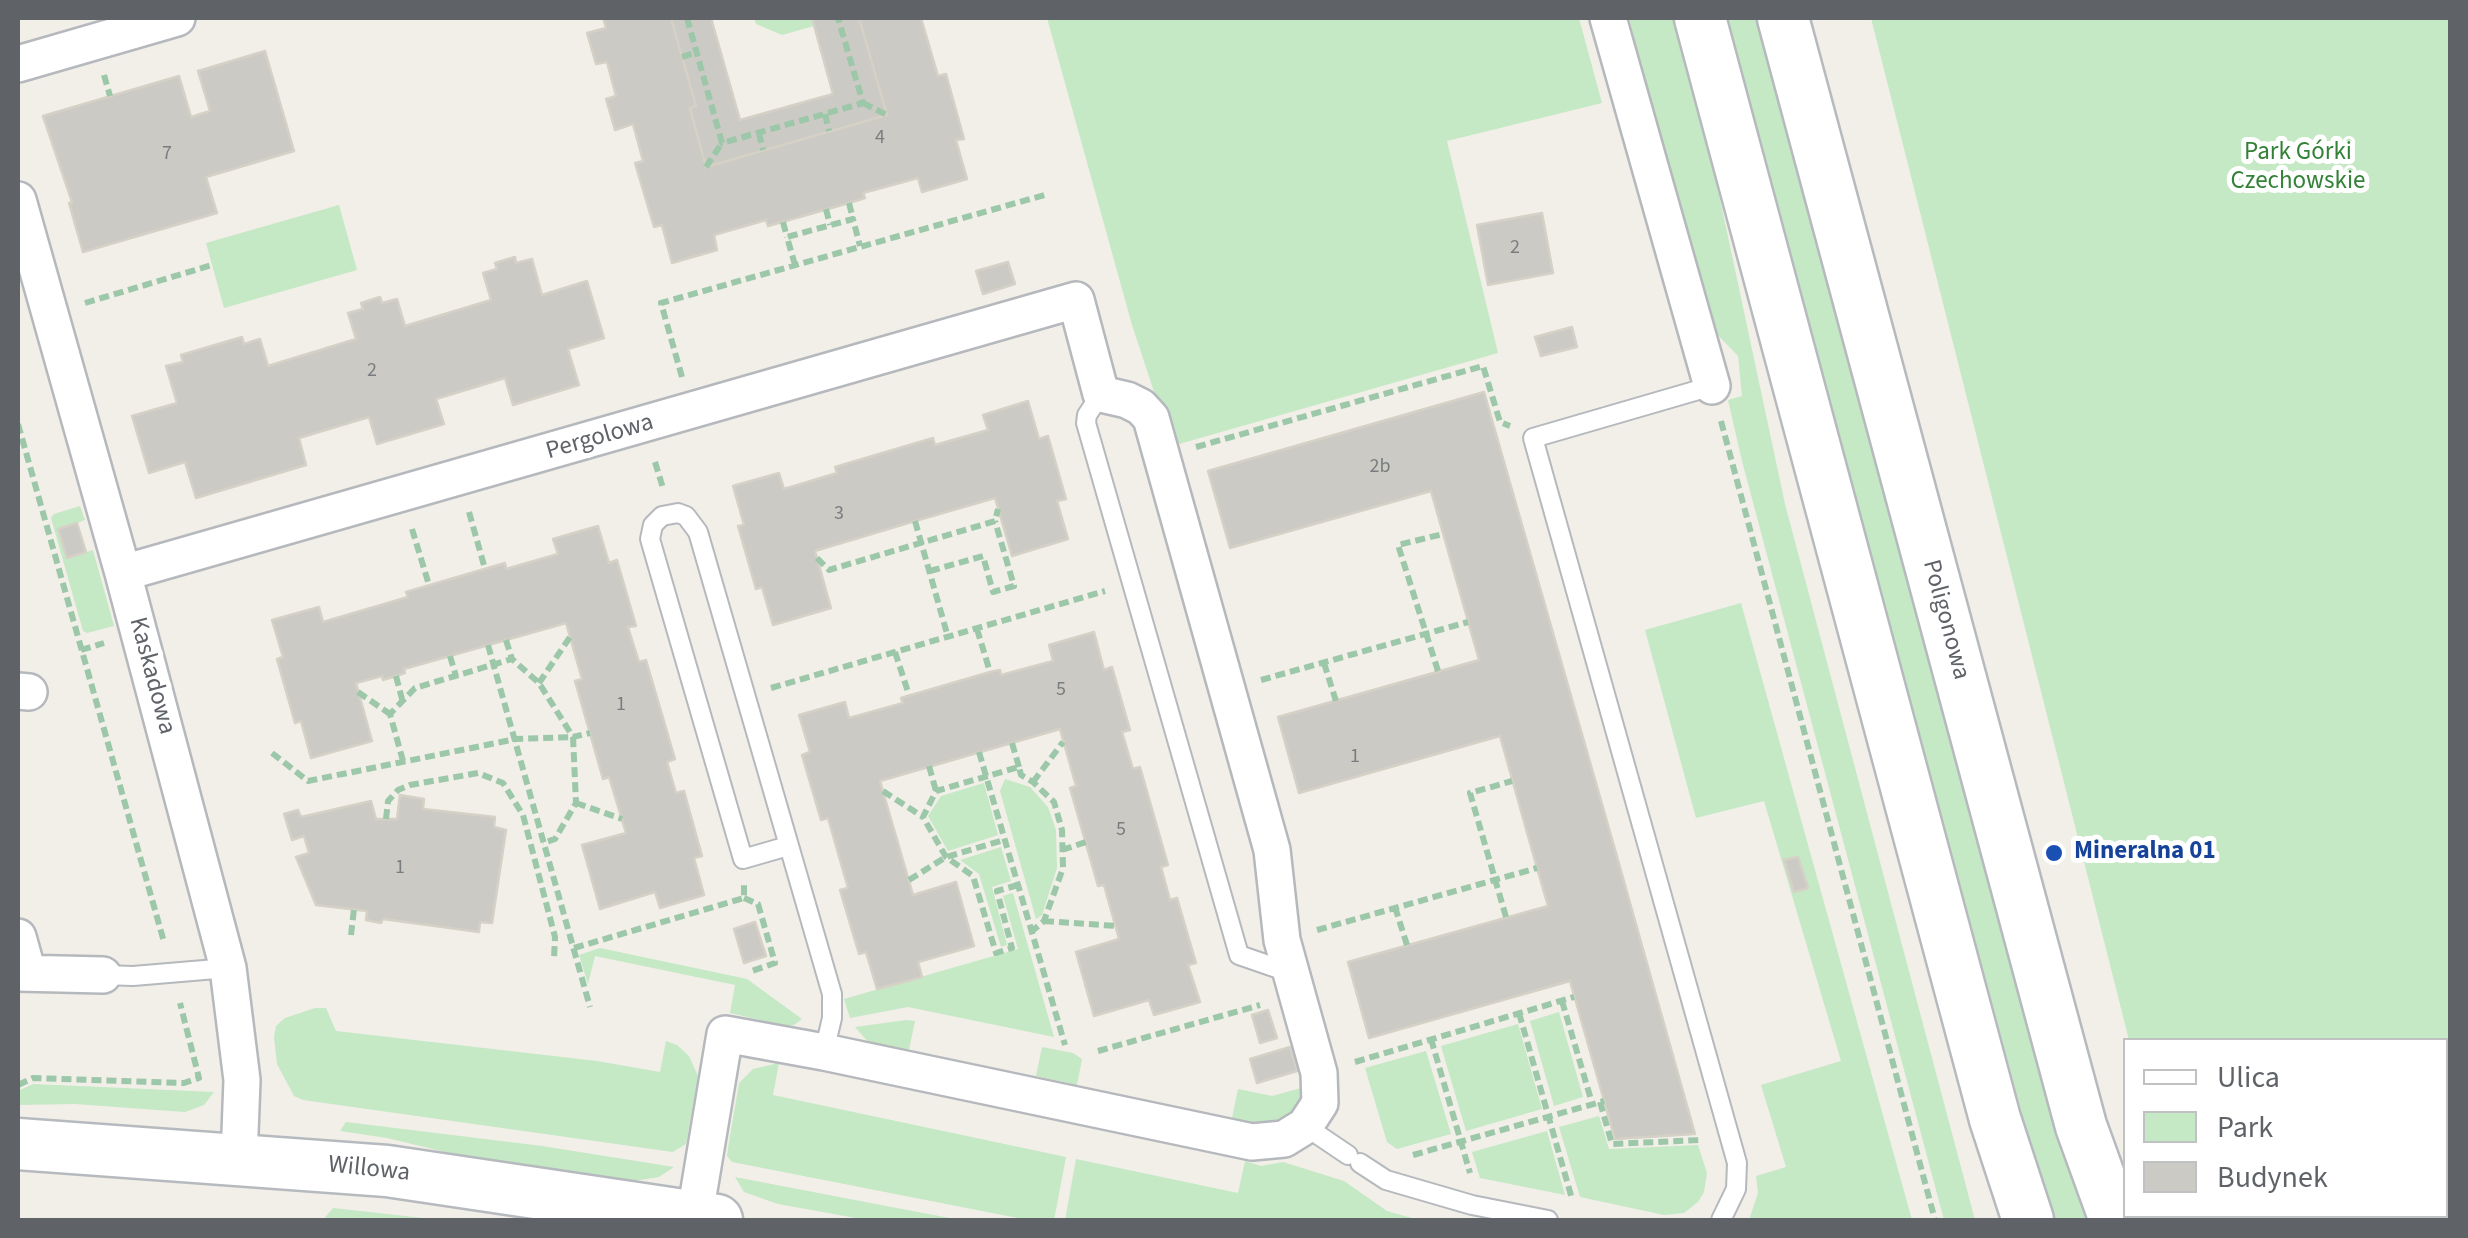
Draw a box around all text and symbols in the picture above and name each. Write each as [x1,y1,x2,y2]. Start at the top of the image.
house number: 4 [875,127,885,151]
park label: Park Górki Czechowskie [2231,139,2365,198]
house number: 7 [162,143,172,167]
house number: 2 [1510,237,1520,261]
house number: 2 [367,360,377,384]
street label: Pergolowa [543,408,657,468]
house number: 2b [1370,456,1390,480]
house number: 3 [834,503,844,527]
street label: Poligonowa [1915,557,1975,683]
street label: Kaskadowa [121,614,181,738]
house number: 5 [1056,679,1066,703]
house number: 1 [616,694,626,718]
house number: 1 [1350,746,1360,770]
house number: 5 [1116,819,1126,843]
place label: Mineralna 01 [2074,838,2216,868]
marker: Mineralna 01 [2043,842,2065,864]
house number: 1 [395,857,405,881]
legend [2123,1038,2448,1218]
text: Ulica [2217,1056,2280,1099]
text: Park [2217,1106,2273,1149]
street label: Willowa [326,1151,412,1189]
text: Budynek [2217,1156,2328,1199]

